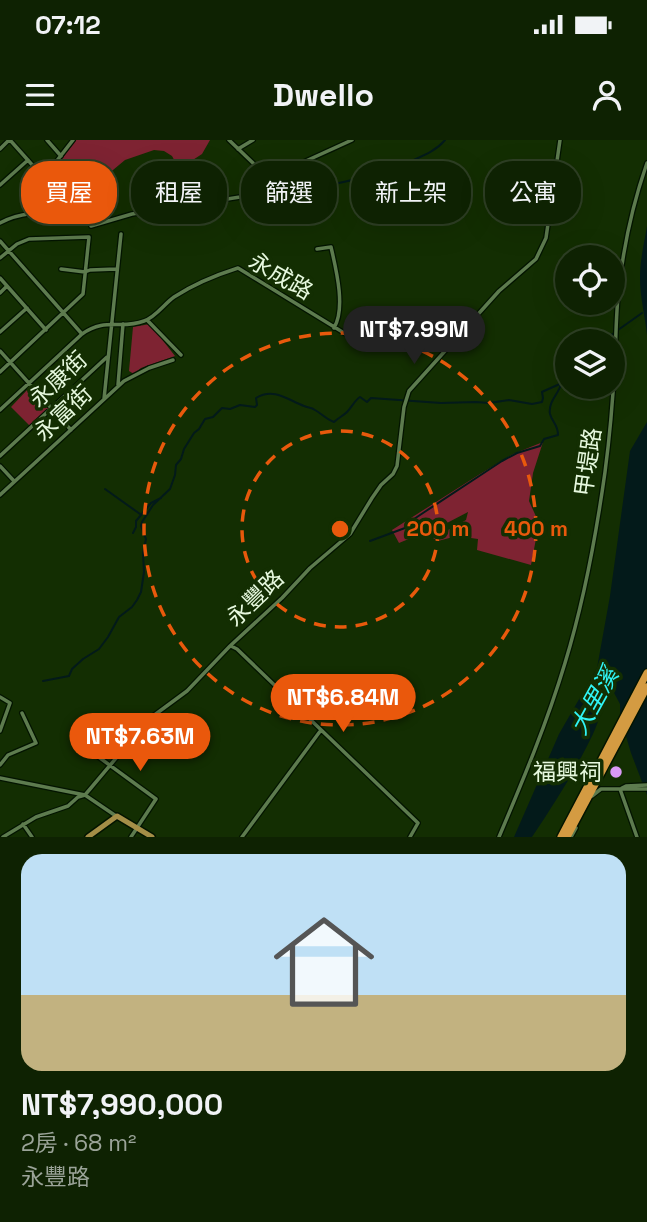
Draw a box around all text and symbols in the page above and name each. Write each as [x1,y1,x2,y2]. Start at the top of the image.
text: 07:12 [35,8,101,42]
text: Dwello [273,75,374,115]
icon: menu [21,76,59,114]
icon: person [588,76,626,114]
chip: 買屋 [21,161,117,224]
chip: 租屋 [131,161,227,224]
chip: 篩選 [241,161,337,224]
chip: 新上架 [351,161,471,224]
chip: 公寓 [485,161,581,224]
map controls [555,245,625,399]
button: locate [555,245,625,315]
street label: 永成路 [244,246,318,306]
pin: NT$7.99M [342,306,486,366]
text: NT$7.99M [359,314,469,344]
button: layers [555,329,625,399]
street label: 永康街 [23,345,93,413]
street label: 永富街 [28,379,98,447]
street label: 甲堤路 [568,426,608,498]
text: 200 m [407,515,469,542]
text: 400 m [504,515,568,542]
centre of rings [328,517,352,541]
street label: 永豐路 [220,563,290,633]
water label: 大里溪 [563,659,626,740]
pin: NT$6.84M [271,674,415,734]
text: NT$6.84M [287,682,399,712]
pin: NT$7.63M [68,714,212,773]
text: NT$7.63M [85,721,195,751]
place label: 福興祠 [533,757,602,787]
marker: 福興祠 [608,764,624,780]
icon: home [261,899,387,1025]
text: NT$7,990,000 [21,1085,223,1124]
text: 2房 · 68 m² [21,1128,137,1158]
text: 永豐路 [21,1162,90,1192]

